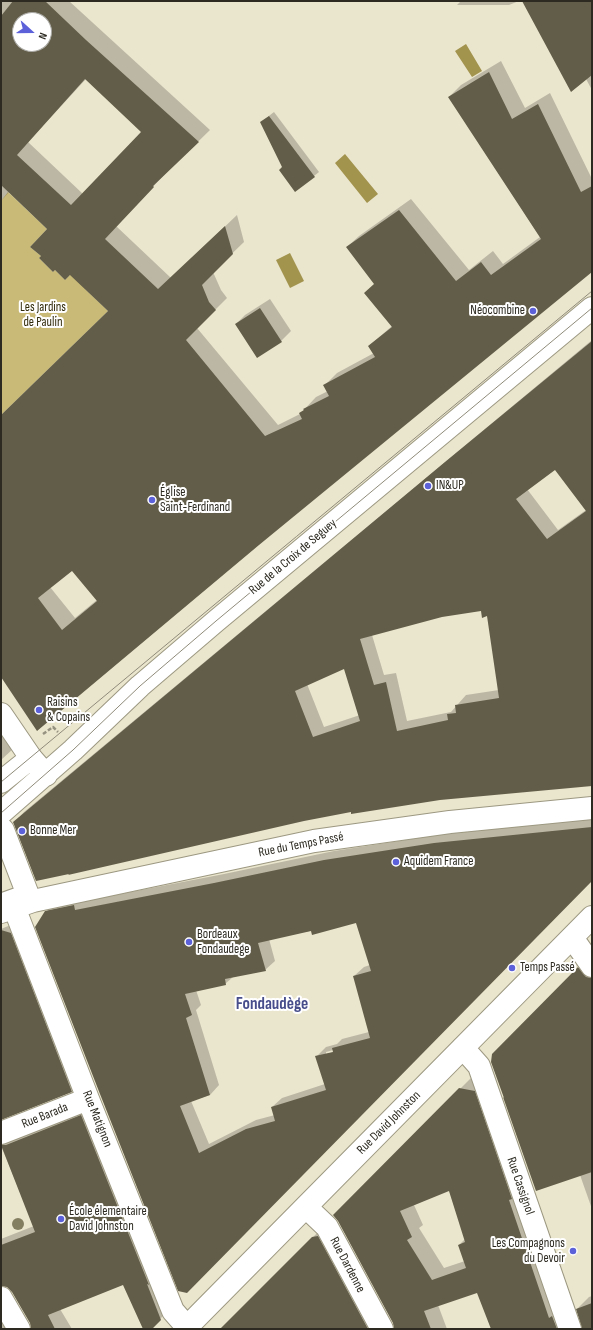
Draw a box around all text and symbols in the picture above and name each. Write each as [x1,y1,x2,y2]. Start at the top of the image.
north arrow [12,12,52,52]
text: N [36,31,50,41]
park label: Les Jardins de Paulin [20,300,66,331]
place label: Néocombine [470,303,525,319]
marker: Néocombine [528,306,538,316]
place label: IN&UP [436,478,464,494]
marker: IN&UP [423,481,433,491]
place label: Église Saint-Ferdinand [160,485,230,516]
marker: Église Saint-Ferdinand [147,495,157,505]
street label: Rue de la Croix de Seguey [246,516,340,598]
place label: Raisins & Copains [47,695,90,726]
marker: Raisins & Copains [34,705,44,715]
place label: Bonne Mer [30,823,76,839]
marker: Bonne Mer [17,826,27,836]
street label: Rue du Temps Passé [257,829,345,861]
place label: Aquidem France [404,854,473,870]
marker: Aquidem France [391,857,401,867]
place label: Bordeaux Fondaudege [197,927,250,958]
marker: Bordeaux Fondaudege [184,937,194,947]
place label: Temps Passé [520,960,575,976]
marker: Temps Passé [507,963,517,973]
district label: Fondaudège [236,995,308,1015]
street label: Rue Matignon [79,1088,115,1150]
street label: Rue David Johnston [354,1088,424,1158]
street label: Rue Barada [20,1100,70,1132]
street label: Rue Cassignol [503,1155,537,1217]
place label: École élementaire David Johnston [69,1204,147,1235]
marker: École élementaire David Johnston [56,1214,66,1224]
street label: Rue Dardenne [326,1235,368,1295]
place label: Les Compagnons du Devoir [492,1236,565,1267]
marker: Les Compagnons du Devoir [568,1246,578,1256]

